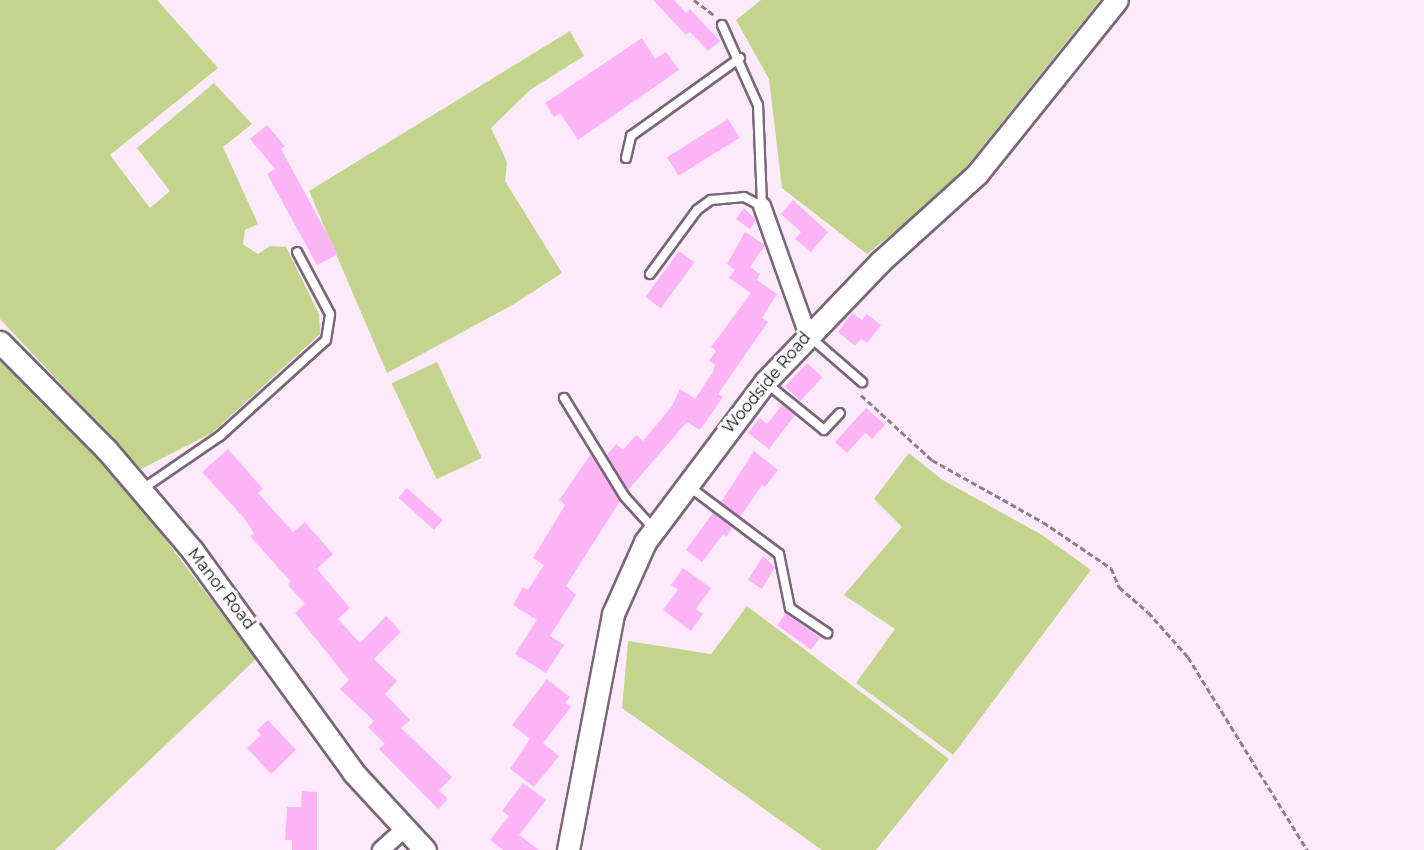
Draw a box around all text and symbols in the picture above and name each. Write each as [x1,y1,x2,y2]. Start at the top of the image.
street label: Woodside Road [719,328,815,438]
street label: Manor Road [183,544,259,634]

